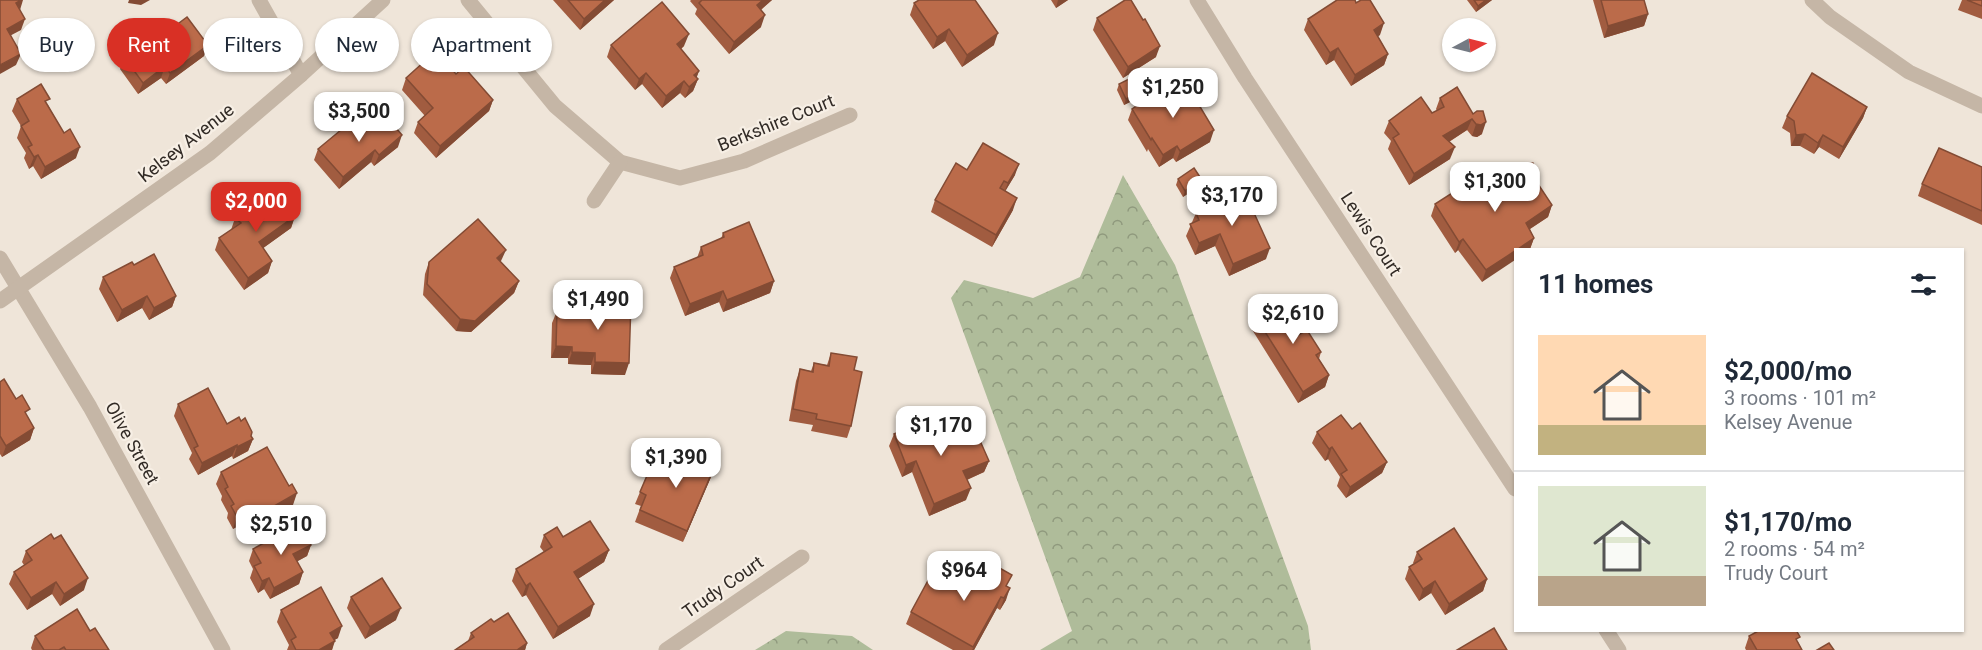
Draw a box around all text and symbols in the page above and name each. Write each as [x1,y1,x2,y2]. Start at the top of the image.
chip: Buy [18,18,95,72]
chip: Rent [107,18,191,72]
chip: Filters [203,18,303,72]
chip: New [315,18,399,72]
chip: Apartment [411,18,552,72]
north arrow [1442,18,1496,72]
map controls [1442,18,1496,72]
pin: $1,250 [1124,68,1222,119]
text: $1,250 [1142,75,1204,99]
street label: Berkshire Court [714,90,837,155]
pin: $3,500 [310,92,408,143]
street label: Kelsey Avenue [134,99,238,186]
text: $3,500 [328,99,390,123]
pin: $1,300 [1446,162,1544,213]
text: $1,300 [1464,169,1526,193]
pin: $3,170 [1183,176,1281,227]
pin: $2,000 [207,182,305,233]
text: $3,170 [1201,183,1263,207]
street label: Lewis Court [1337,188,1406,279]
text: $2,000 [225,189,287,213]
icon: filters [1907,268,1940,301]
text: 11 homes [1538,269,1653,299]
pin: $1,490 [549,280,647,331]
text: $1,490 [567,287,629,311]
pin: $2,610 [1244,294,1342,345]
text: $2,610 [1262,301,1324,325]
text: $2,000/mo [1724,356,1852,386]
icon: home [1586,359,1658,431]
text: 3 rooms · 101 m² [1724,386,1876,410]
street label: Olive Street [101,398,164,488]
pin: $1,170 [892,406,990,457]
text: Kelsey Avenue [1724,410,1852,434]
text: $1,170 [910,413,972,437]
pin: $1,390 [627,438,725,489]
text: $1,390 [645,445,707,469]
pin: $2,510 [232,505,330,556]
text: $1,170/mo [1724,507,1852,537]
icon: home [1586,510,1658,582]
text: $2,510 [250,512,312,536]
text: 2 rooms · 54 m² [1724,537,1865,561]
street label: Trudy Court [678,551,767,622]
pin: $964 [928,551,1000,602]
text: $964 [941,558,987,582]
text: Trudy Court [1724,561,1828,585]

